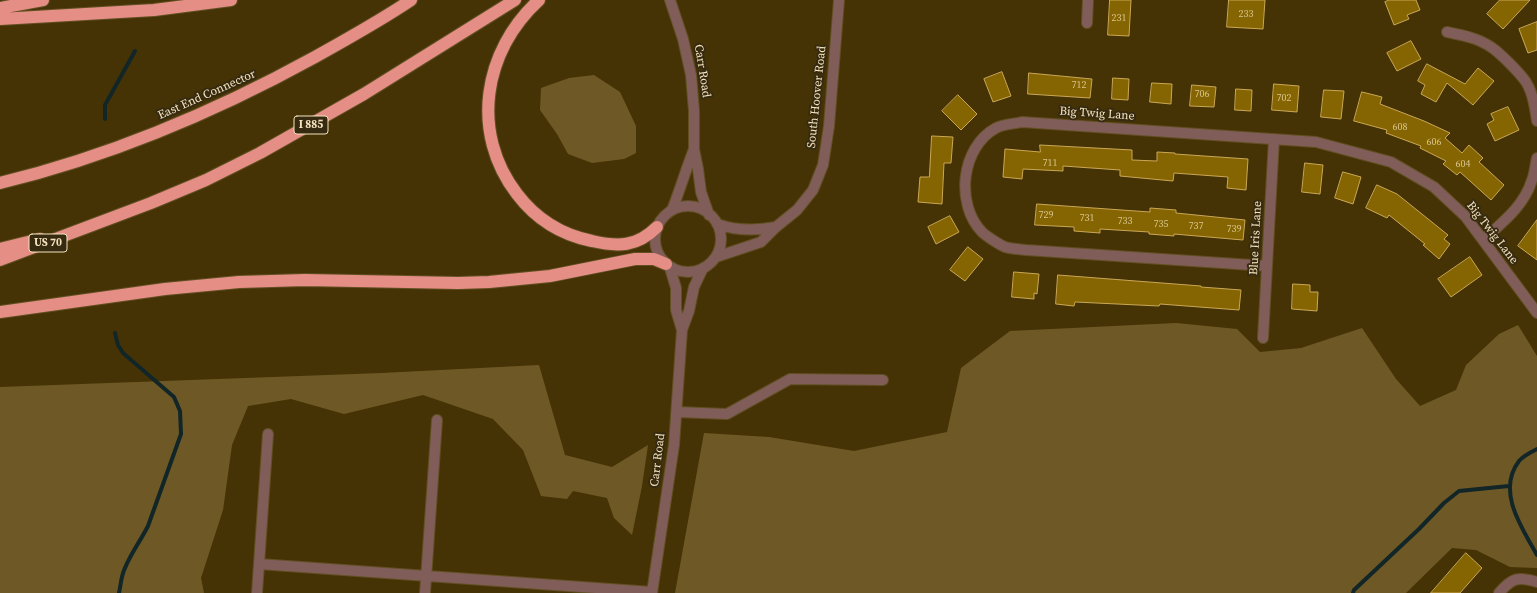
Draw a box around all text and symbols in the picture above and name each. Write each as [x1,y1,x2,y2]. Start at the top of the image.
house number: 233 [1239,8,1253,20]
house number: 231 [1112,12,1126,24]
street label: Carr Road [691,43,713,99]
street label: South Hoover Road [804,45,830,149]
street label: East End Connector [156,67,258,123]
house number: 712 [1072,79,1086,91]
house number: 706 [1195,88,1209,100]
house number: 702 [1277,92,1291,104]
street label: Big Twig Lane [1059,104,1135,124]
road number: I 885 [294,116,328,134]
house number: 608 [1393,121,1407,133]
house number: 606 [1427,136,1441,148]
house number: 711 [1043,157,1057,169]
house number: 604 [1456,158,1470,170]
street label: Big Twig Lane [1463,199,1521,267]
street label: Blue Iris Lane [1247,200,1265,276]
house number: 729 [1039,209,1053,221]
house number: 731 [1080,212,1094,224]
house number: 733 [1118,215,1132,227]
house number: 735 [1154,218,1168,230]
house number: 737 [1189,220,1203,232]
house number: 739 [1227,223,1241,235]
road number: US 70 [29,234,67,252]
street label: Carr Road [648,432,668,488]

